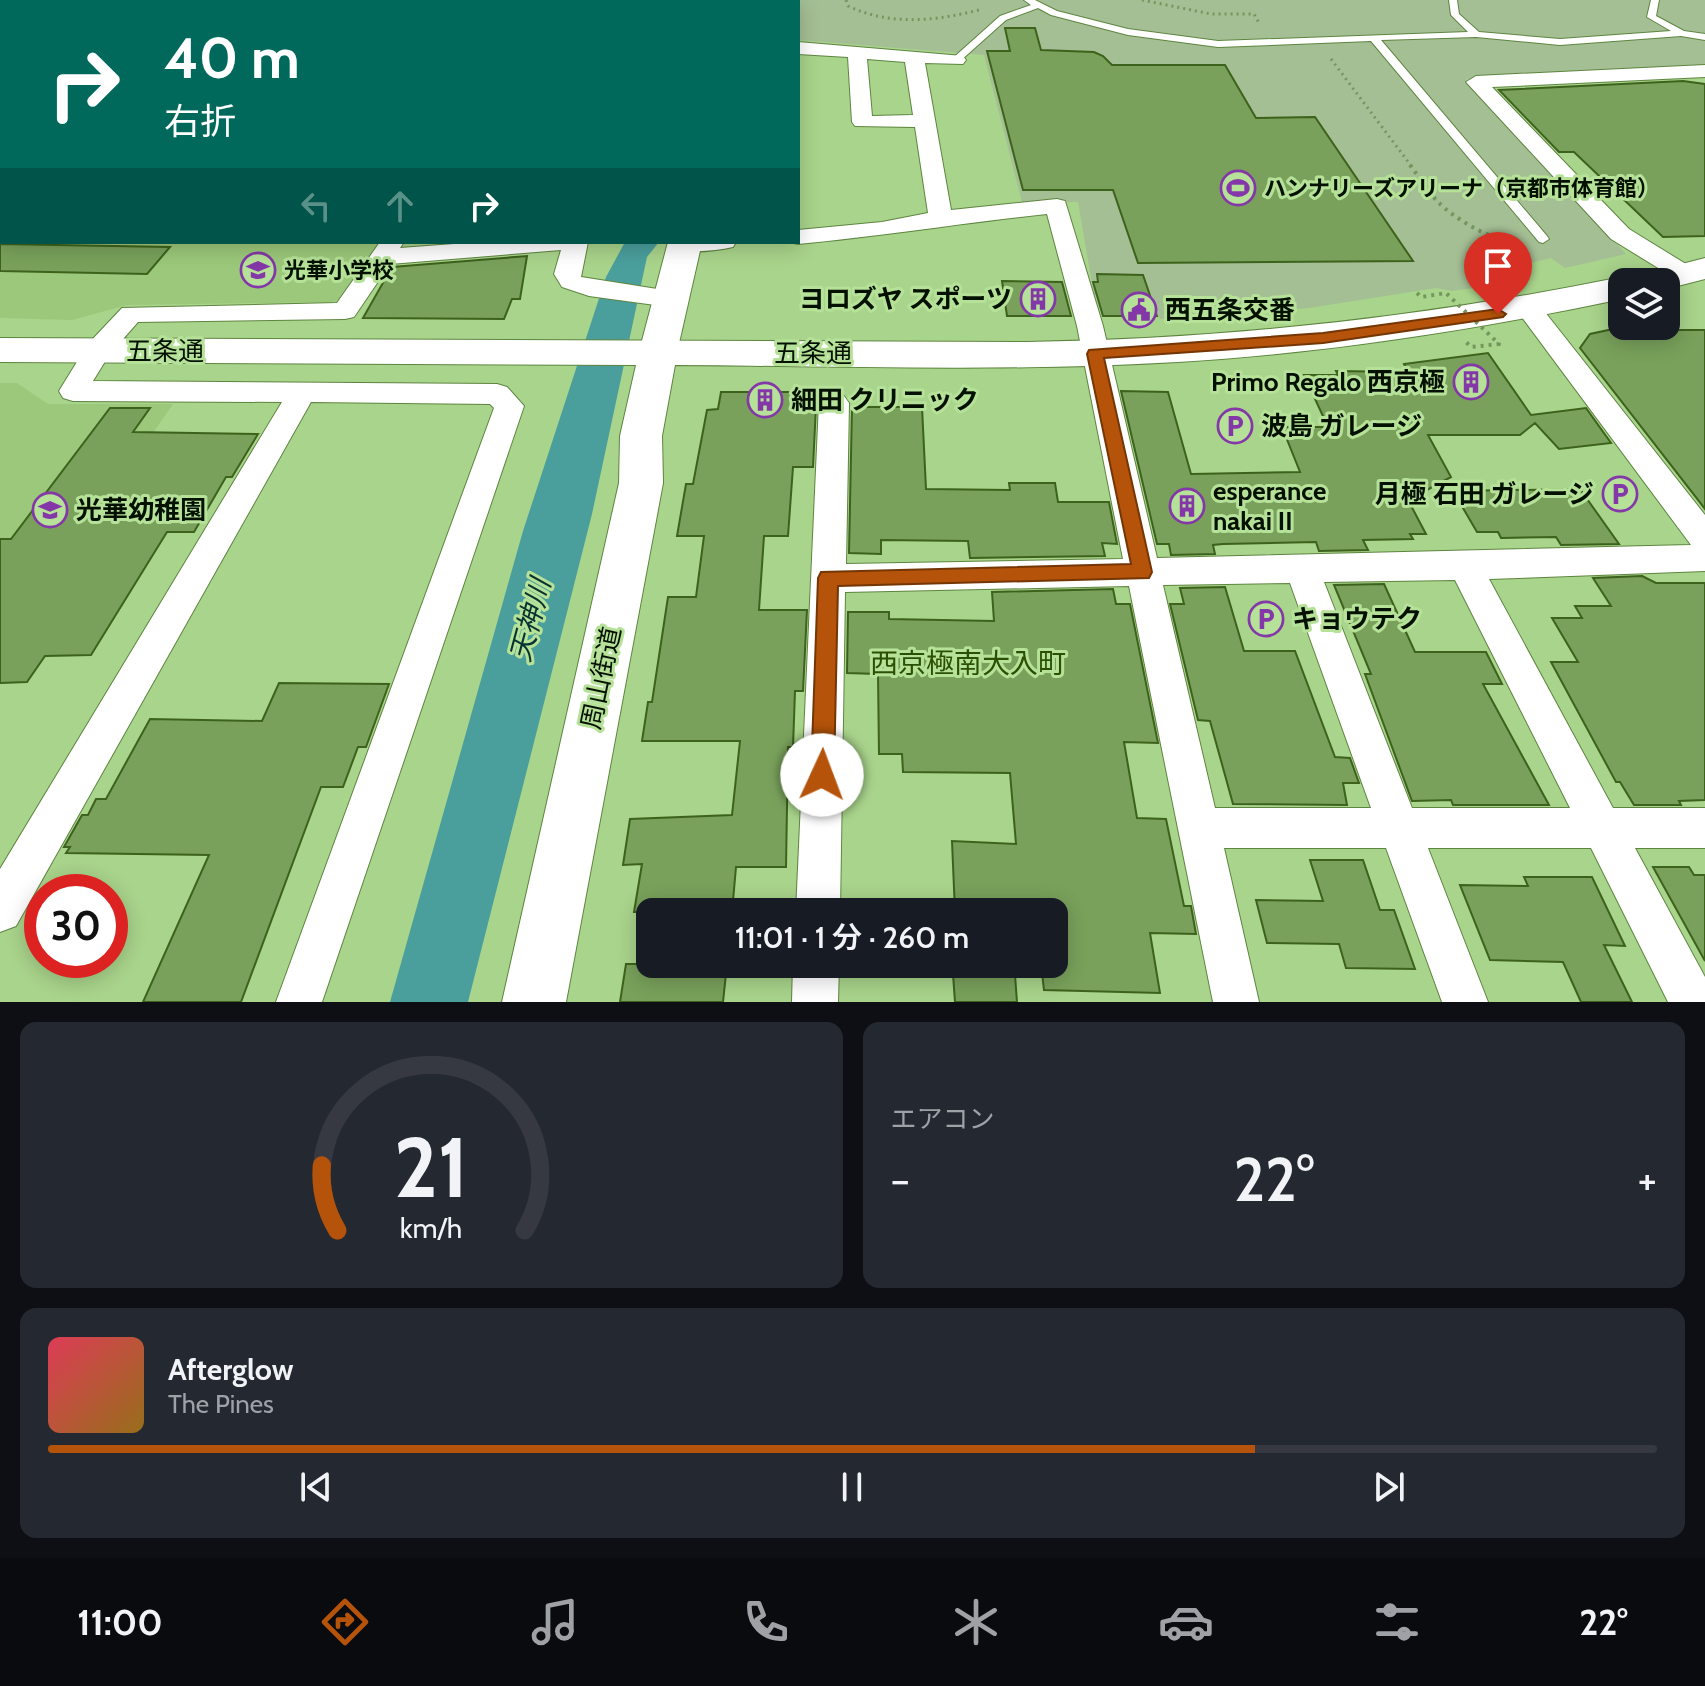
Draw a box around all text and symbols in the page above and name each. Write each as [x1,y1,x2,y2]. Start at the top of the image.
text: 40 m [164,24,300,92]
icon: right [32,32,136,136]
text: 右折 [164,99,236,143]
sports icon: ハンナリーズアリーナ（京都市体育館） [1219,169,1257,207]
place label: ハンナリーズアリーナ（京都市体育館） [1264,175,1659,202]
icon: left [294,184,338,228]
icon: ahead [378,184,422,228]
icon: right [462,184,506,228]
pin [1464,232,1532,314]
icon: arrive [1476,244,1520,288]
school or university icon: 光華小学校 [239,251,277,289]
place label: 光華小学校 [284,257,394,284]
map controls [1608,268,1680,340]
button: layers [1608,268,1680,340]
building icon: ヨロズヤ スポーツ [1019,280,1057,318]
place label: ヨロズヤ スポーツ [799,283,1012,315]
public building icon: 西五条交番 [1120,291,1158,329]
place label: 西五条交番 [1165,294,1295,326]
street label: 五条通 [126,335,204,367]
street label: 五条通 [774,337,852,369]
building icon: Primo Regalo 西京極 [1452,363,1490,401]
place label: Primo Regalo 西京極 [1211,366,1445,398]
building icon: 細田 クリニック [746,381,784,419]
place label: 細田 クリニック [791,384,979,416]
parking icon: 波島 ガレージ [1216,407,1254,445]
place label: 波島 ガレージ [1261,410,1422,442]
place label: esperance nakai II [1213,475,1327,537]
parking icon: 月極 石田 ガレージ [1601,475,1639,513]
place label: 月極 石田 ガレージ [1375,478,1594,510]
building icon: esperance nakai II [1168,487,1206,525]
school or university icon: 光華幼稚園 [31,491,69,529]
place label: 光華幼稚園 [76,494,206,526]
water label: 天神川 [503,572,558,665]
parking icon: キョウテク [1247,600,1285,638]
place label: キョウテク [1292,603,1422,635]
street label: 周山街道 [575,624,627,732]
district label: 西京極南大入町 [870,646,1066,680]
position arrow [780,733,864,817]
speed limit sign: 30 [24,874,128,978]
text: 11:01 · 1 分 · 260 m [735,919,969,956]
text: エアコン [891,1103,995,1135]
text: 21 [394,1117,469,1218]
text: 22° [1233,1143,1314,1216]
text: − [891,1153,910,1206]
text: + [1638,1153,1657,1206]
text: km/h [400,1210,463,1245]
text: Afterglow [168,1351,294,1388]
text: The Pines [168,1388,274,1420]
icon: previous [294,1465,338,1509]
icon: pause [830,1465,874,1509]
icon: next [1367,1465,1411,1509]
icon: directions [317,1594,373,1650]
icon: music [527,1594,583,1650]
icon: phone [738,1594,794,1650]
icon: climate [948,1594,1004,1650]
icon: car [1158,1594,1214,1650]
icon: filters [1369,1594,1425,1650]
text: 11:00 [77,1600,163,1644]
text: 22° [1579,1600,1628,1644]

